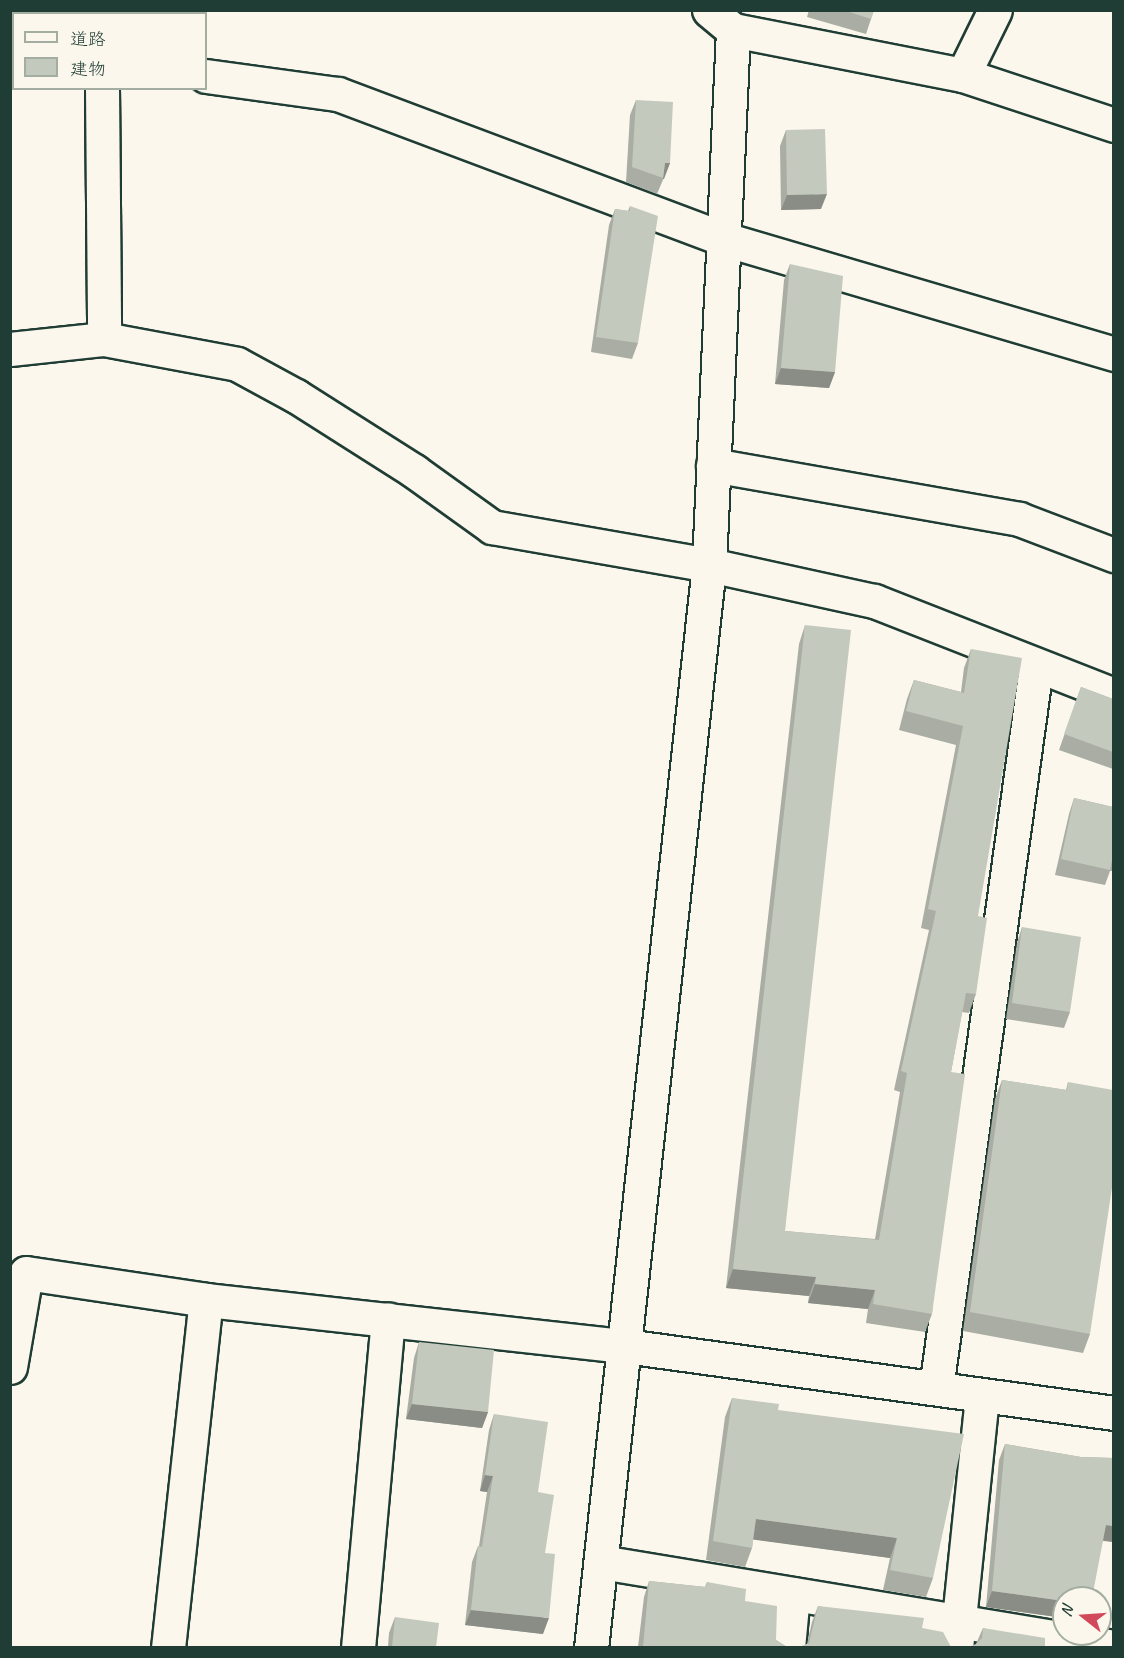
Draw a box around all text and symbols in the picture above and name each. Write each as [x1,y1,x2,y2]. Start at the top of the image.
legend [12,12,207,90]
text: 道路 [70,28,106,50]
text: 建物 [70,58,106,80]
north arrow [1052,1586,1112,1646]
text: N [1056,1604,1078,1619]

